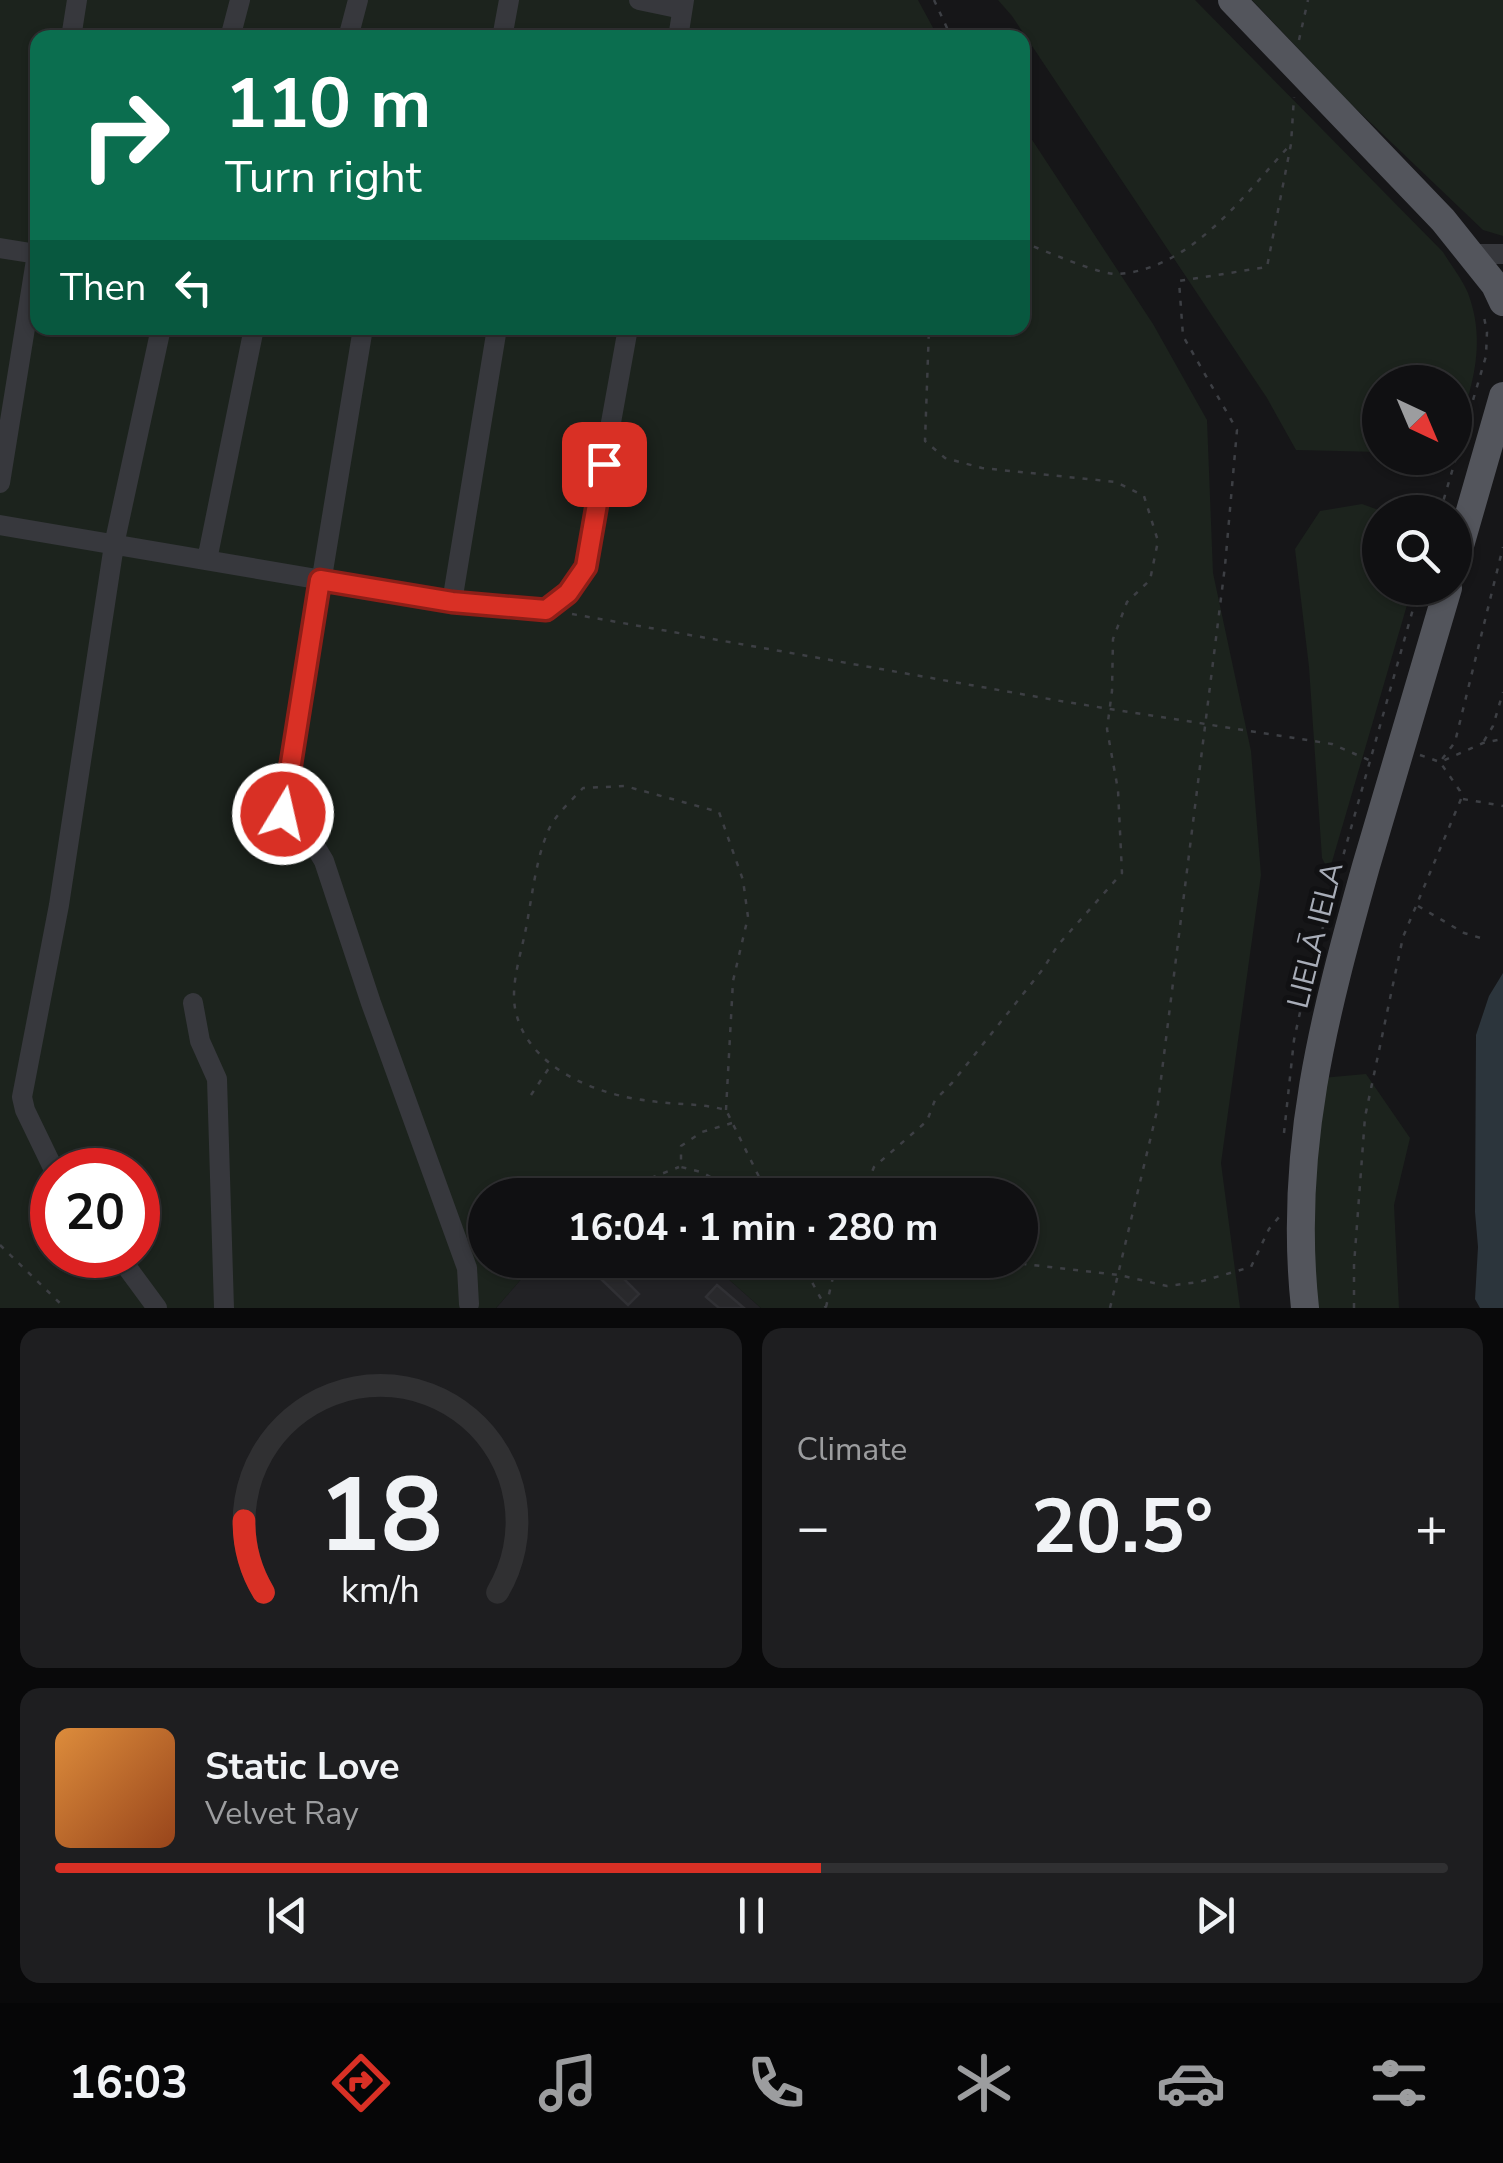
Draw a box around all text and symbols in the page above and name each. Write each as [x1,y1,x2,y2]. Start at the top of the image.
text: 110 m [225,56,431,152]
icon: right [60,70,190,200]
text: Turn right [225,147,422,208]
icon: left [166,260,221,315]
text: Then [60,262,146,313]
north arrow [1362,365,1472,475]
map controls [1362,365,1472,605]
pin [562,422,647,507]
icon: arrive [577,437,632,492]
button: search [1362,495,1472,605]
position arrow [231,762,335,866]
street label: LIELĀ IELA [1278,858,1353,1013]
speed limit sign: 20 [30,1148,160,1278]
text: 16:04 · 1 min · 280 m [568,1202,938,1253]
text: Climate [797,1428,907,1471]
text: 18 [318,1445,443,1587]
text: 20.5° [1031,1476,1213,1578]
text: − [797,1490,830,1565]
text: + [1415,1490,1448,1565]
text: km/h [341,1566,420,1615]
text: Static Love [205,1741,400,1792]
text: Velvet Ray [205,1792,359,1835]
icon: previous [260,1888,315,1943]
icon: pause [724,1888,779,1943]
icon: next [1188,1888,1243,1943]
icon: directions [326,2048,396,2118]
icon: music [533,2048,603,2118]
icon: phone [741,2048,811,2118]
icon: climate [949,2048,1019,2118]
icon: car [1156,2048,1226,2118]
icon: filters [1364,2048,1434,2118]
text: 16:03 [69,2053,188,2114]

